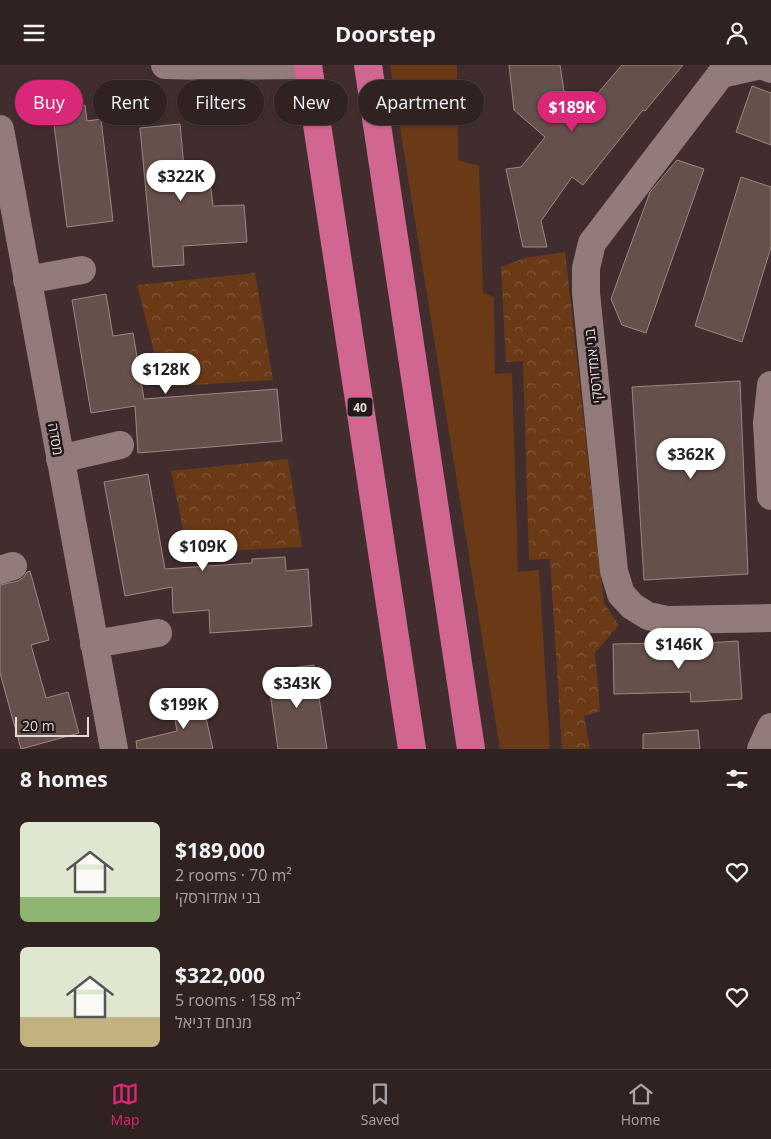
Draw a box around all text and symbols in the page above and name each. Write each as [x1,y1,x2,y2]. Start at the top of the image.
text: Doorstep [335,18,436,48]
icon: menu [20,19,48,47]
icon: person [723,19,751,47]
chip: Buy [15,80,83,125]
chip: Rent [93,80,167,125]
chip: Filters [177,80,264,125]
chip: New [274,80,348,125]
chip: Apartment [358,80,484,125]
pin: $189K [537,91,607,133]
text: $189K [548,96,596,118]
pin: $322K [146,159,216,202]
text: $322K [157,165,205,187]
street label: בני אמדורסקי [580,327,606,404]
pin: $128K [131,353,201,395]
text: $128K [142,358,190,380]
road number: 40 [348,397,372,417]
street label: מסדה [44,421,68,457]
pin: $362K [656,437,726,480]
text: $362K [667,443,715,465]
pin: $109K [168,529,238,572]
text: $109K [179,535,227,557]
pin: $146K [644,627,714,670]
text: $146K [655,633,703,655]
pin: $343K [262,667,332,709]
text: $343K [273,672,321,694]
pin: $199K [149,687,219,730]
text: $199K [160,693,208,715]
scale bar [15,714,89,737]
text: 20 m [22,716,55,735]
text: 8 homes [20,765,108,793]
icon: filters [723,765,751,793]
text: $189,000 [175,836,265,864]
icon: home [60,842,120,902]
icon: heart [723,858,751,886]
text: 2 rooms · 70 m² [175,864,292,886]
text: בני אמדורסקי [175,886,261,908]
text: $322,000 [175,961,265,989]
icon: home [60,967,120,1027]
icon: heart [723,983,751,1011]
text: 5 rooms · 158 m² [175,989,301,1011]
text: מנחם דניאל [175,1011,252,1033]
tab: Map [111,1080,140,1129]
tab: Saved [361,1080,400,1129]
tab: Home [621,1080,660,1129]

